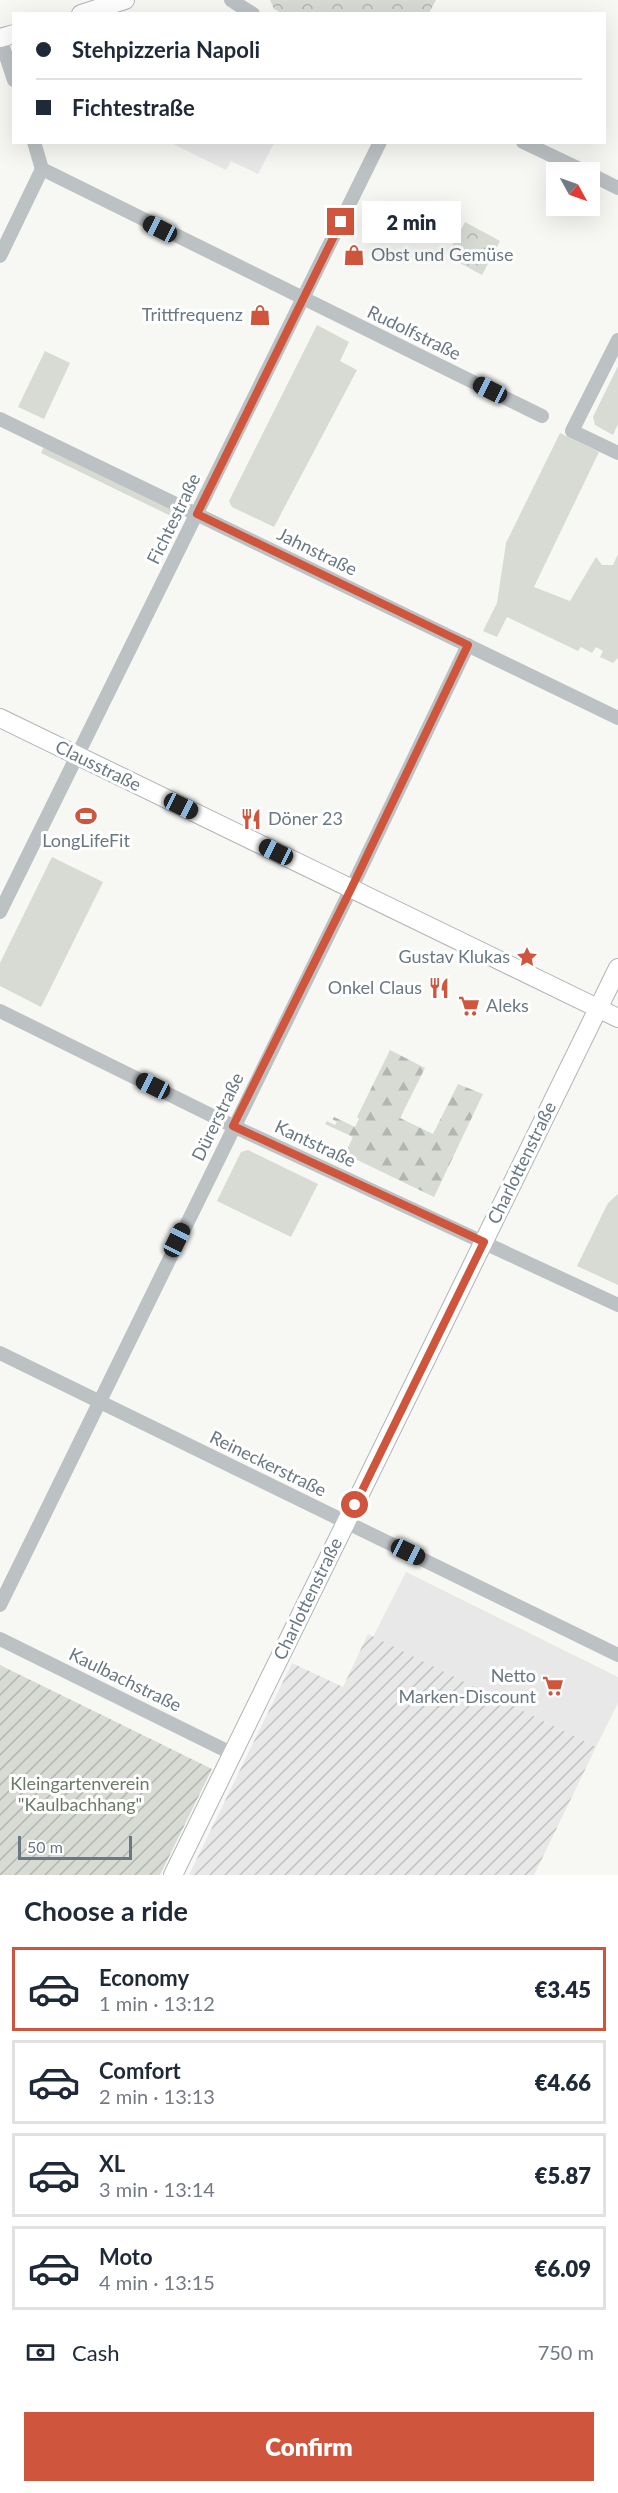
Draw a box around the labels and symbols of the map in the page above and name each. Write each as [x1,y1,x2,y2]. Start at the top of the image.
north arrow [546,162,600,216]
callout: 2 min [362,201,461,243]
route end [327,208,354,235]
car [140,213,180,245]
shop icon: Obst und Gemüse [342,243,366,267]
place label: Obst und Gemüse [371,243,514,265]
street label: Rudolfstraße [364,300,465,364]
place label: Trittfrequenz [142,303,243,325]
shop icon: Trittfrequenz [248,303,272,327]
car [470,374,510,406]
street label: Fichtestraße [142,470,205,568]
street label: Jahnstraße [274,522,361,580]
street label: Clausstraße [52,735,145,795]
car [161,790,201,822]
sports icon: LongLifeFit [74,804,98,828]
restaurant icon: Döner 23 [239,807,263,831]
place label: Döner 23 [268,807,343,829]
place label: LongLifeFit [42,829,130,851]
car [256,836,296,868]
place label: Gustav Klukas [398,945,510,967]
place icon: Gustav Klukas [515,945,539,969]
place label: Onkel Claus [328,976,422,998]
restaurant icon: Onkel Claus [427,976,451,1000]
supermarket icon: Aleks [457,994,481,1018]
place label: Aleks [486,994,529,1016]
street label: Dürerstraße [186,1069,248,1164]
car [133,1070,173,1102]
street label: Charlottenstraße [482,1098,560,1227]
street label: Kantstraße [271,1115,359,1171]
car [161,1220,193,1260]
street label: Reineckerstraße [207,1425,330,1501]
route start [341,1491,368,1518]
street label: Charlottenstraße [268,1534,346,1663]
car [388,1536,428,1568]
street label: Kaulbachstraße [66,1642,185,1716]
place label: Netto Marken-Discount [399,1664,537,1707]
supermarket icon: Netto Marken-Discount [541,1674,565,1698]
park label: Kleingartenverein "Kaulbachhang" [10,1772,150,1815]
scale bar [18,1833,132,1860]

